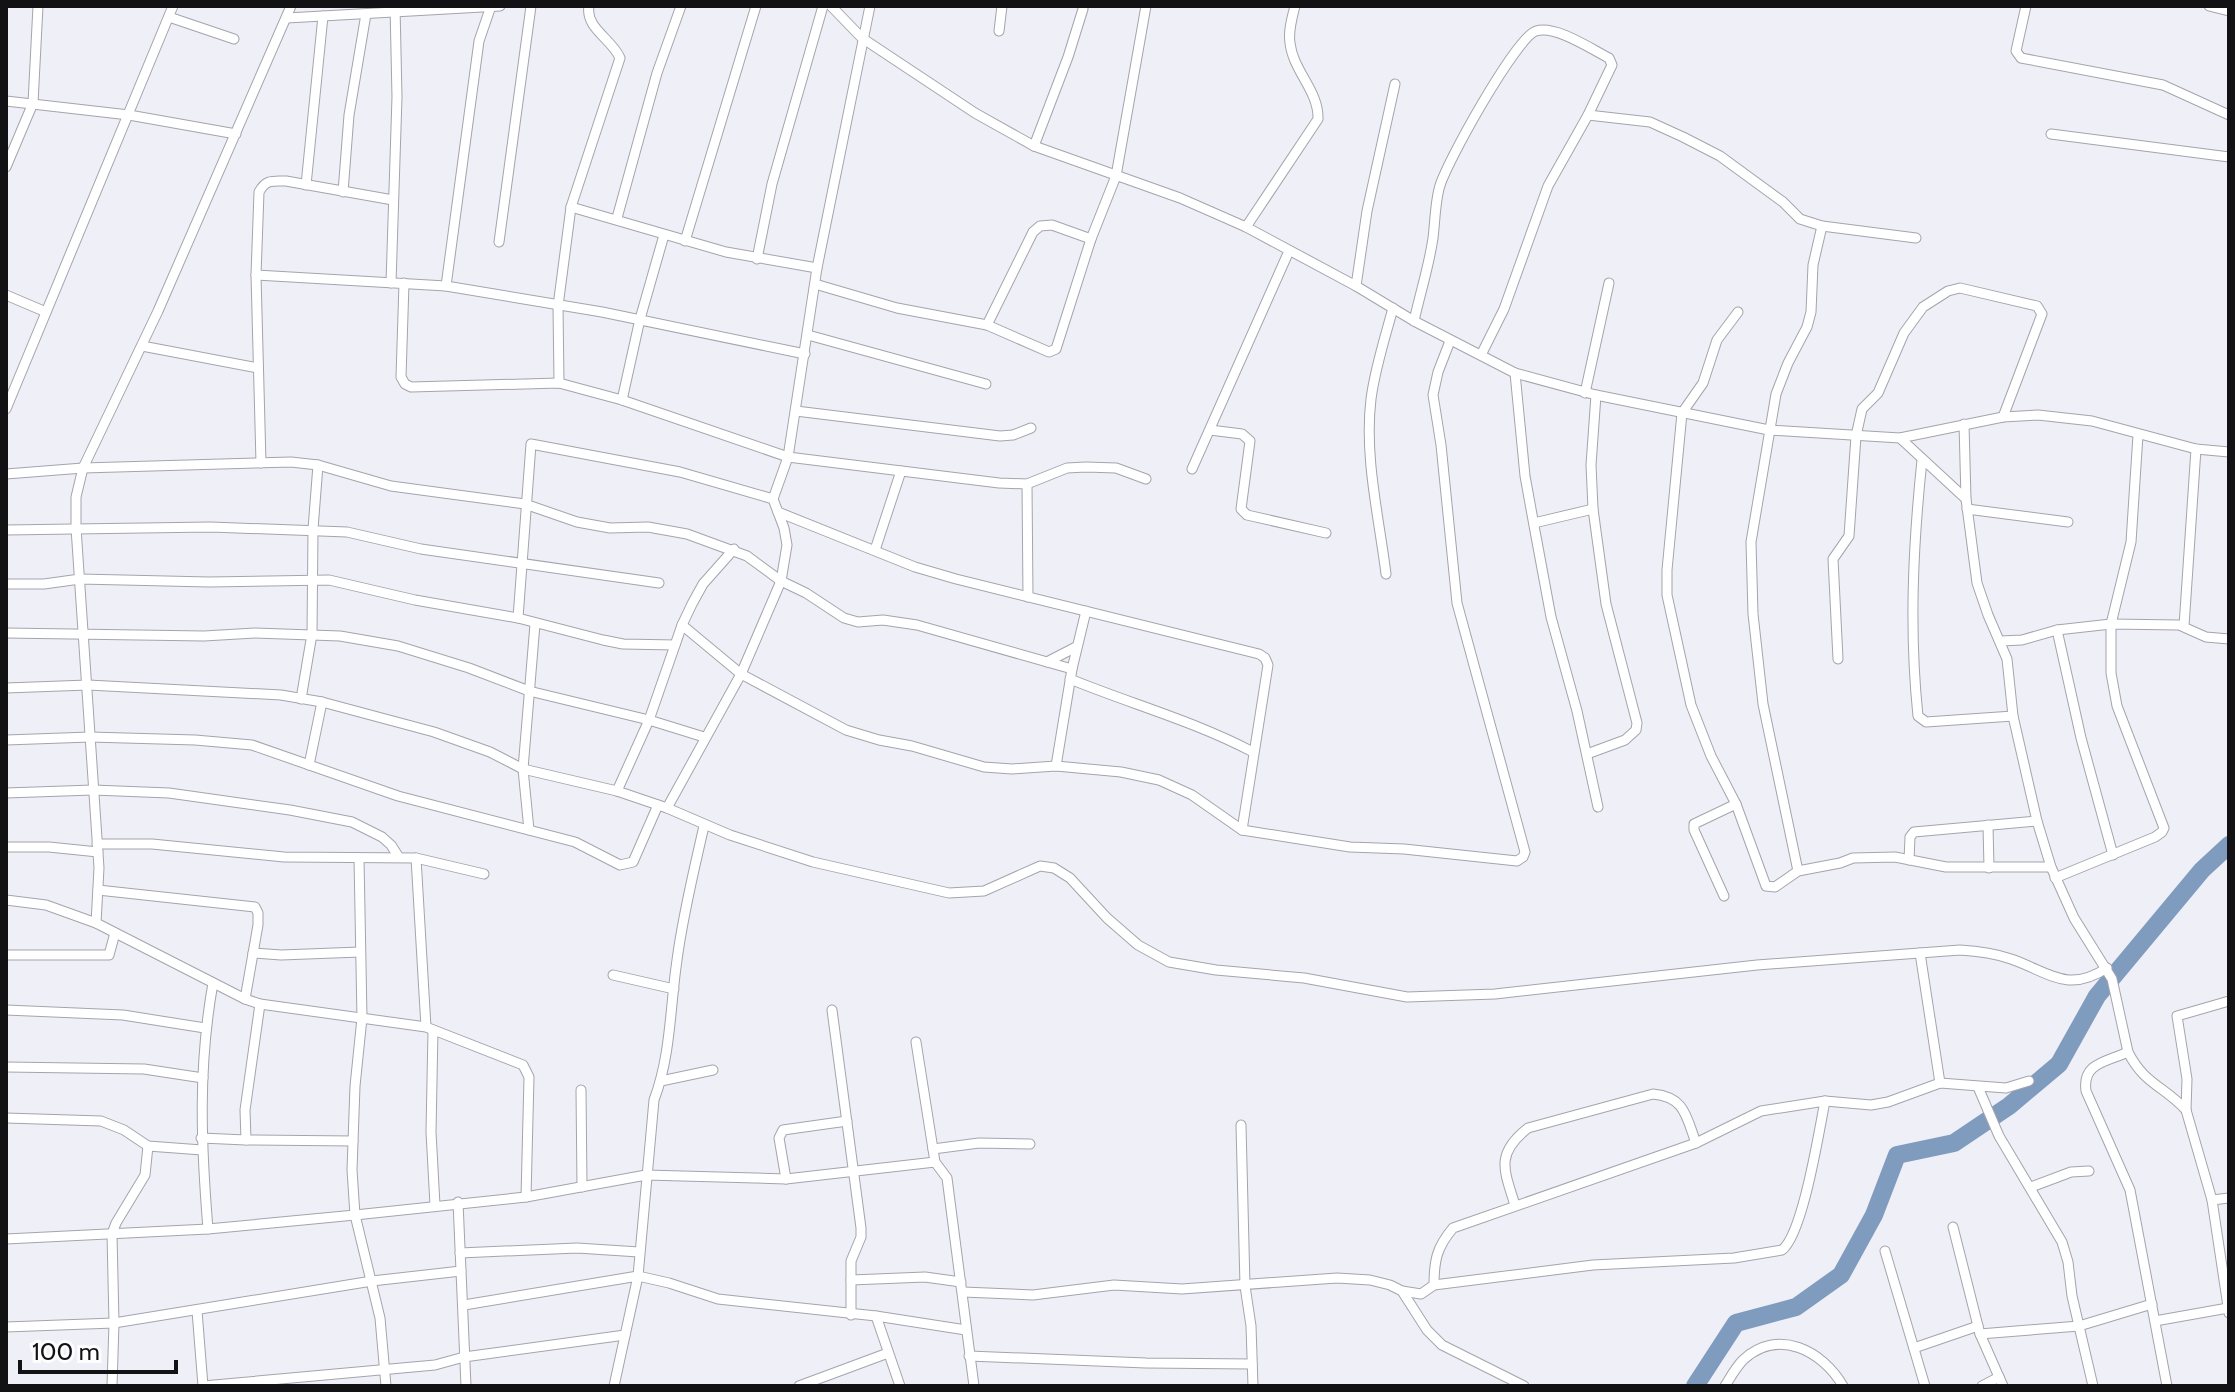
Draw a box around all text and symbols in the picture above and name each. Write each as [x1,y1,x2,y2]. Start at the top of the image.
scale bar [20,1324,176,1374]
text: 100 m [32,1337,100,1366]

